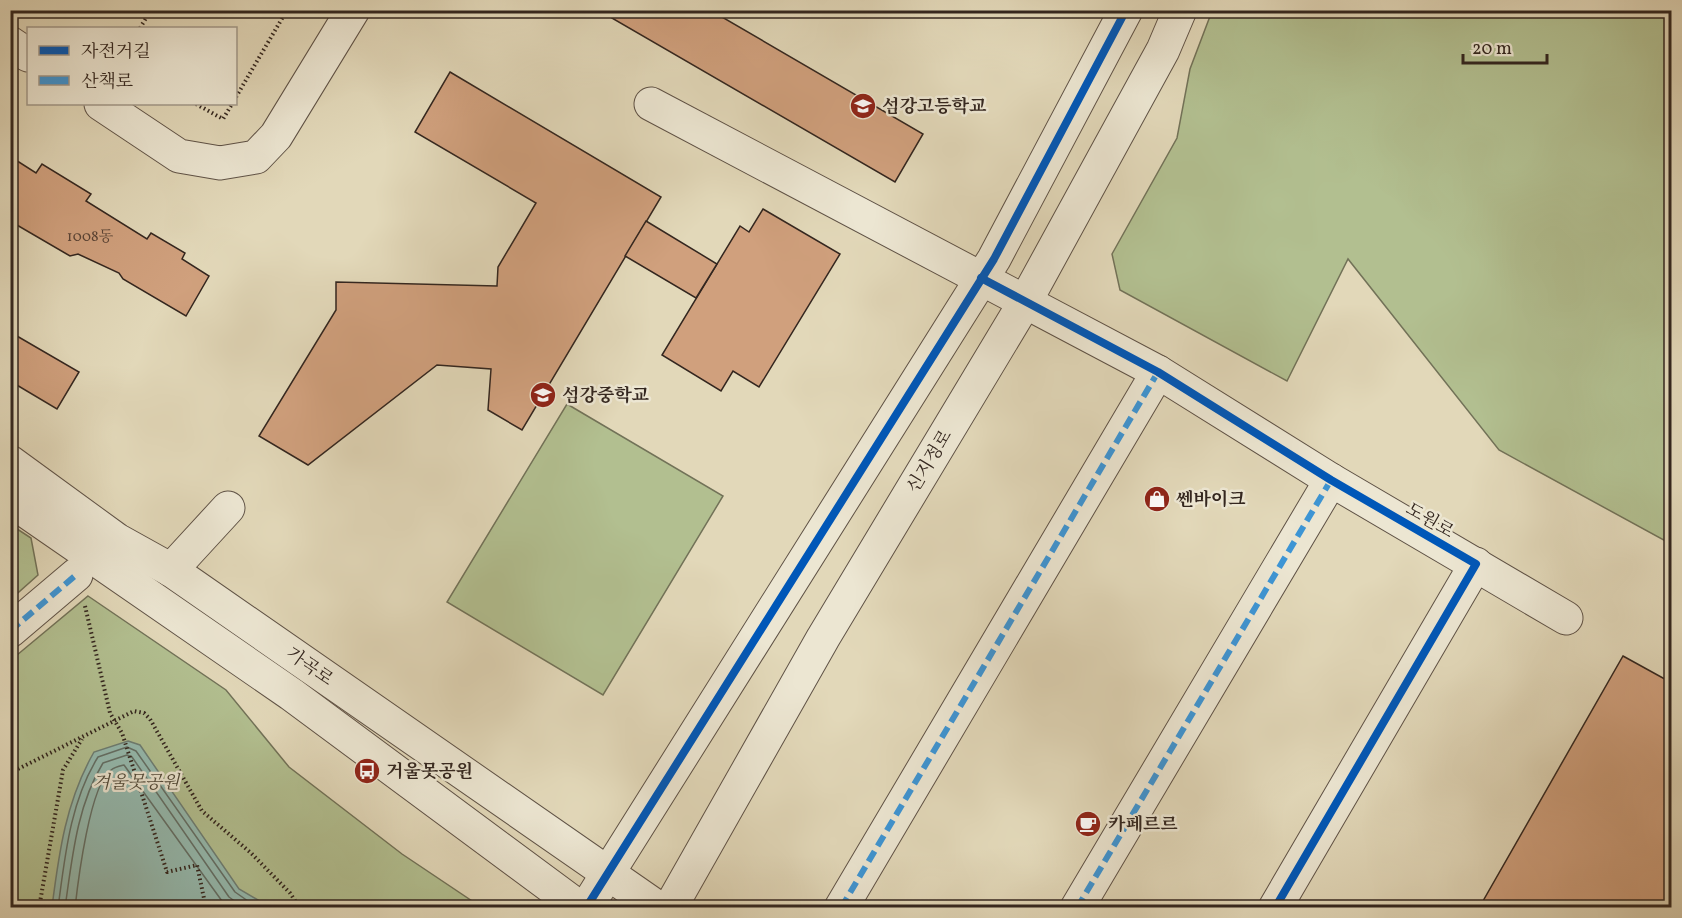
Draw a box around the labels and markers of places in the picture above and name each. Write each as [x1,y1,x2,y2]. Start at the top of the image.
school or university icon: 섬강고등학교 [848,91,878,121]
place label: 섬강고등학교 [882,95,987,120]
school or university icon: 섬강중학교 [528,380,558,410]
place label: 섬강중학교 [562,384,650,409]
shop icon: 쎈바이크 [1142,484,1172,514]
place label: 쎈바이크 [1176,488,1246,513]
bus stop icon: 거울못공원 [352,756,382,786]
place label: 거울못공원 [386,760,473,785]
cafe icon: 카페르르 [1073,809,1103,839]
place label: 카페르르 [1108,813,1178,838]

